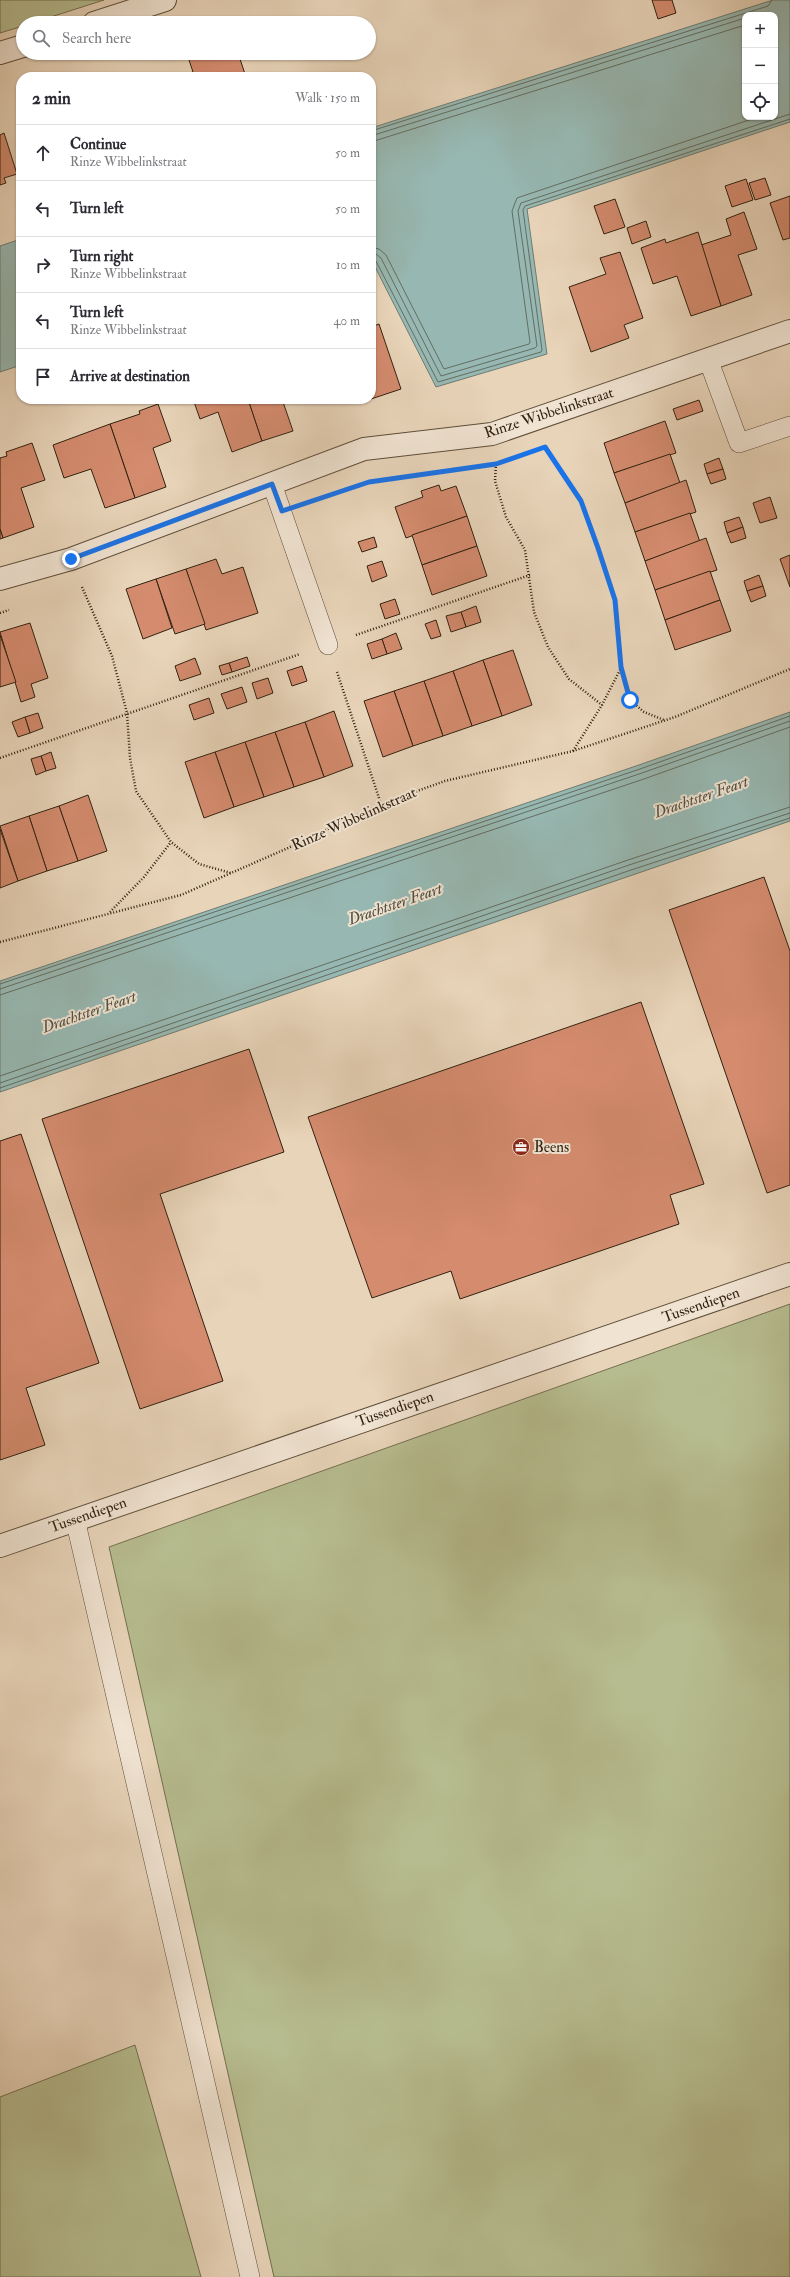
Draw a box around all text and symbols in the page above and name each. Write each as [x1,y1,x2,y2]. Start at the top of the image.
map controls [742,12,778,120]
button: + [742,12,778,48]
search box [16,16,376,60]
icon: search [30,27,52,49]
text: Search here [62,29,131,48]
button: − [742,48,778,84]
button: locate [742,84,778,120]
text: 2 min [32,88,71,109]
text: Walk · 150 m [295,90,360,106]
text: Continue [70,135,126,154]
icon: ahead [32,142,54,164]
text: 50 m [335,145,360,161]
text: Rinze Wibbelinkstraat [70,154,187,170]
icon: left [32,198,54,220]
text: Turn left [70,199,124,218]
text: 50 m [335,201,360,217]
text: Turn right [70,247,133,266]
icon: right [32,254,54,276]
text: 10 m [336,257,360,273]
text: Rinze Wibbelinkstraat [70,266,187,282]
text: Turn left [70,303,124,322]
icon: left [32,310,54,332]
text: 40 m [334,313,360,329]
text: Rinze Wibbelinkstraat [70,322,187,338]
icon: arrive [32,366,54,388]
text: Arrive at destination [70,367,190,386]
street label: Rinze Wibbelinkstraat [482,383,616,443]
route end [62,550,80,568]
route start [621,691,639,709]
water label: Drachtster Feart [650,771,752,823]
street label: Rinze Wibbelinkstraat [289,783,420,855]
water label: Drachtster Feart [344,878,446,930]
water label: Drachtster Feart [38,986,140,1038]
office icon: Beens [511,1137,531,1157]
place label: Beens [534,1138,569,1157]
street label: Tussendiepen [660,1283,743,1328]
street label: Tussendiepen [354,1387,437,1432]
street label: Tussendiepen [47,1493,130,1538]

